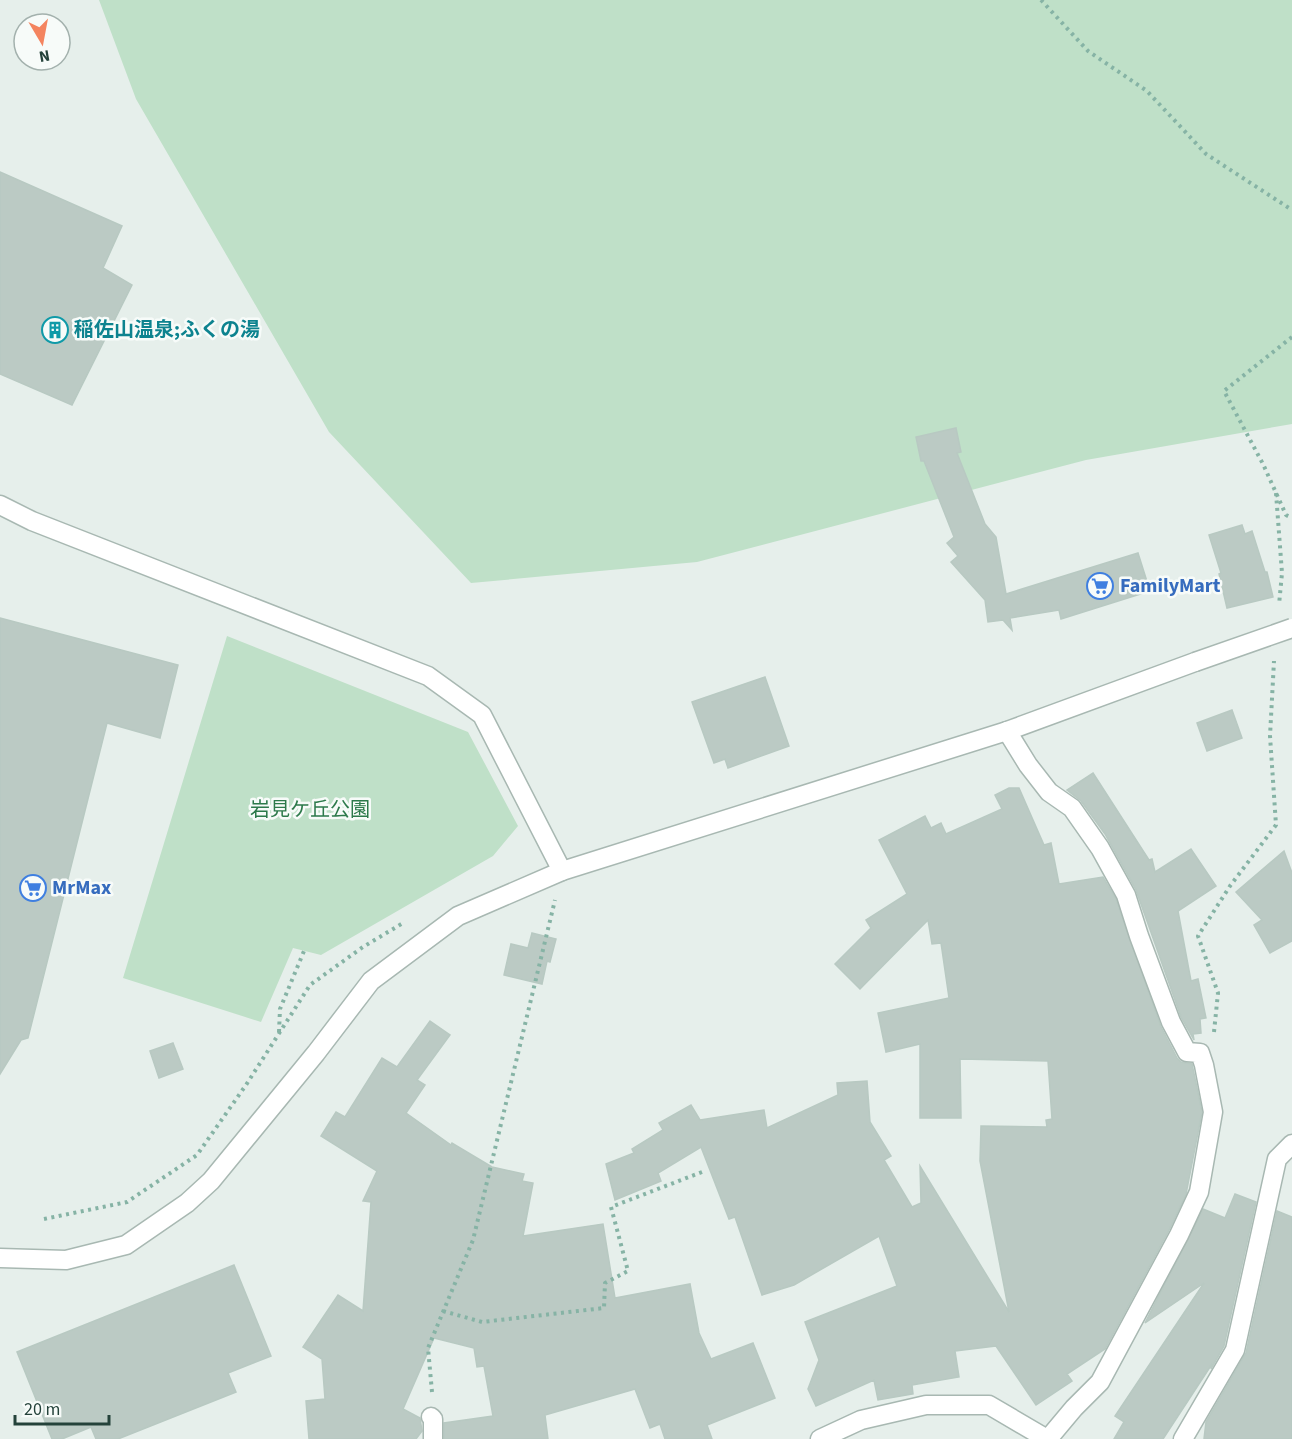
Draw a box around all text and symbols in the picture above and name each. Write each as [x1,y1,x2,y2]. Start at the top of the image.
north arrow [12,12,72,72]
text: N [37,44,52,68]
building icon: 稲佐山温泉;ふくの湯 [40,315,70,345]
place label: 稲佐山温泉;ふくの湯 [74,316,260,344]
supermarket icon: FamilyMart [1085,571,1115,601]
place label: FamilyMart [1120,572,1221,600]
park label: 岩見ケ丘公園 [250,796,370,824]
supermarket icon: MrMax [18,873,48,903]
place label: MrMax [52,874,111,902]
scale bar [15,1388,110,1426]
text: 20 m [24,1397,60,1422]

